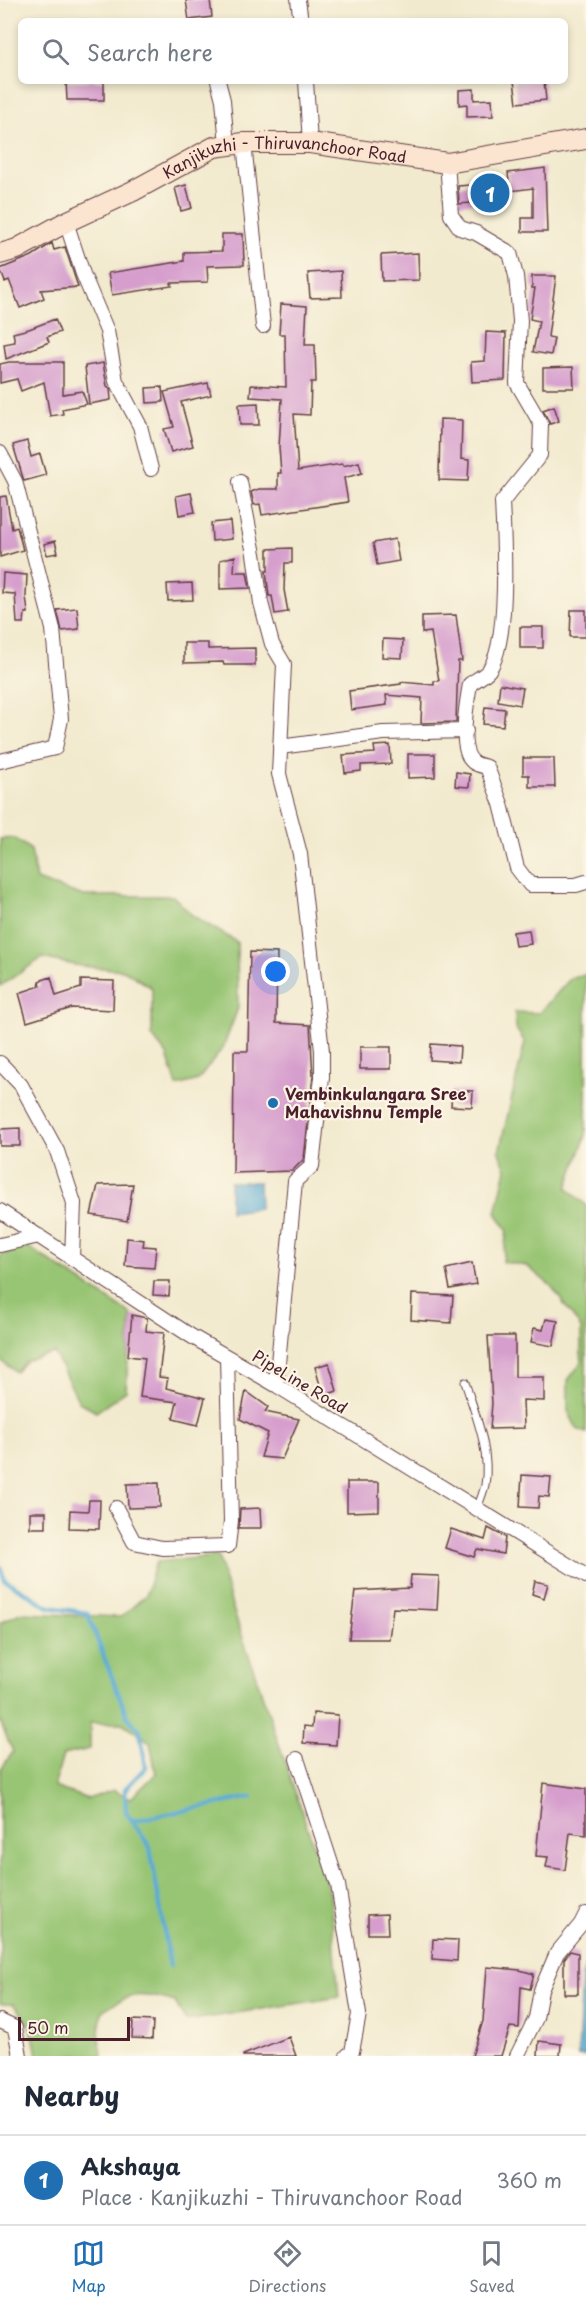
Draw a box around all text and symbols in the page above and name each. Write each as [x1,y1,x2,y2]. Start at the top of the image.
search box [18,18,568,84]
icon: search [39,35,72,68]
text: Search here [87,35,213,68]
street label: Kanjikuzhi - Thiruvanchoor Road [158,130,408,184]
pin: 1 [470,170,510,216]
your location [261,957,290,986]
place label: Vembinkulangara Sree Mahavishnu Temple [285,1081,466,1123]
marker: Vembinkulangara Sree Mahavishnu Temple [266,1096,280,1110]
street label: PipeLine Road [249,1343,353,1419]
scale bar [18,2014,130,2042]
text: 50 m [27,2015,68,2039]
text: Nearby [24,2076,119,2115]
text: Akshaya [81,2149,180,2182]
text: 1 [39,2165,48,2195]
text: 360 m [496,2165,562,2195]
text: Place · Kanjikuzhi - Thiruvanchoor Road [81,2182,462,2212]
tab: Map [71,2237,106,2297]
tab: Directions [248,2237,326,2297]
tab: Saved [469,2237,515,2297]

